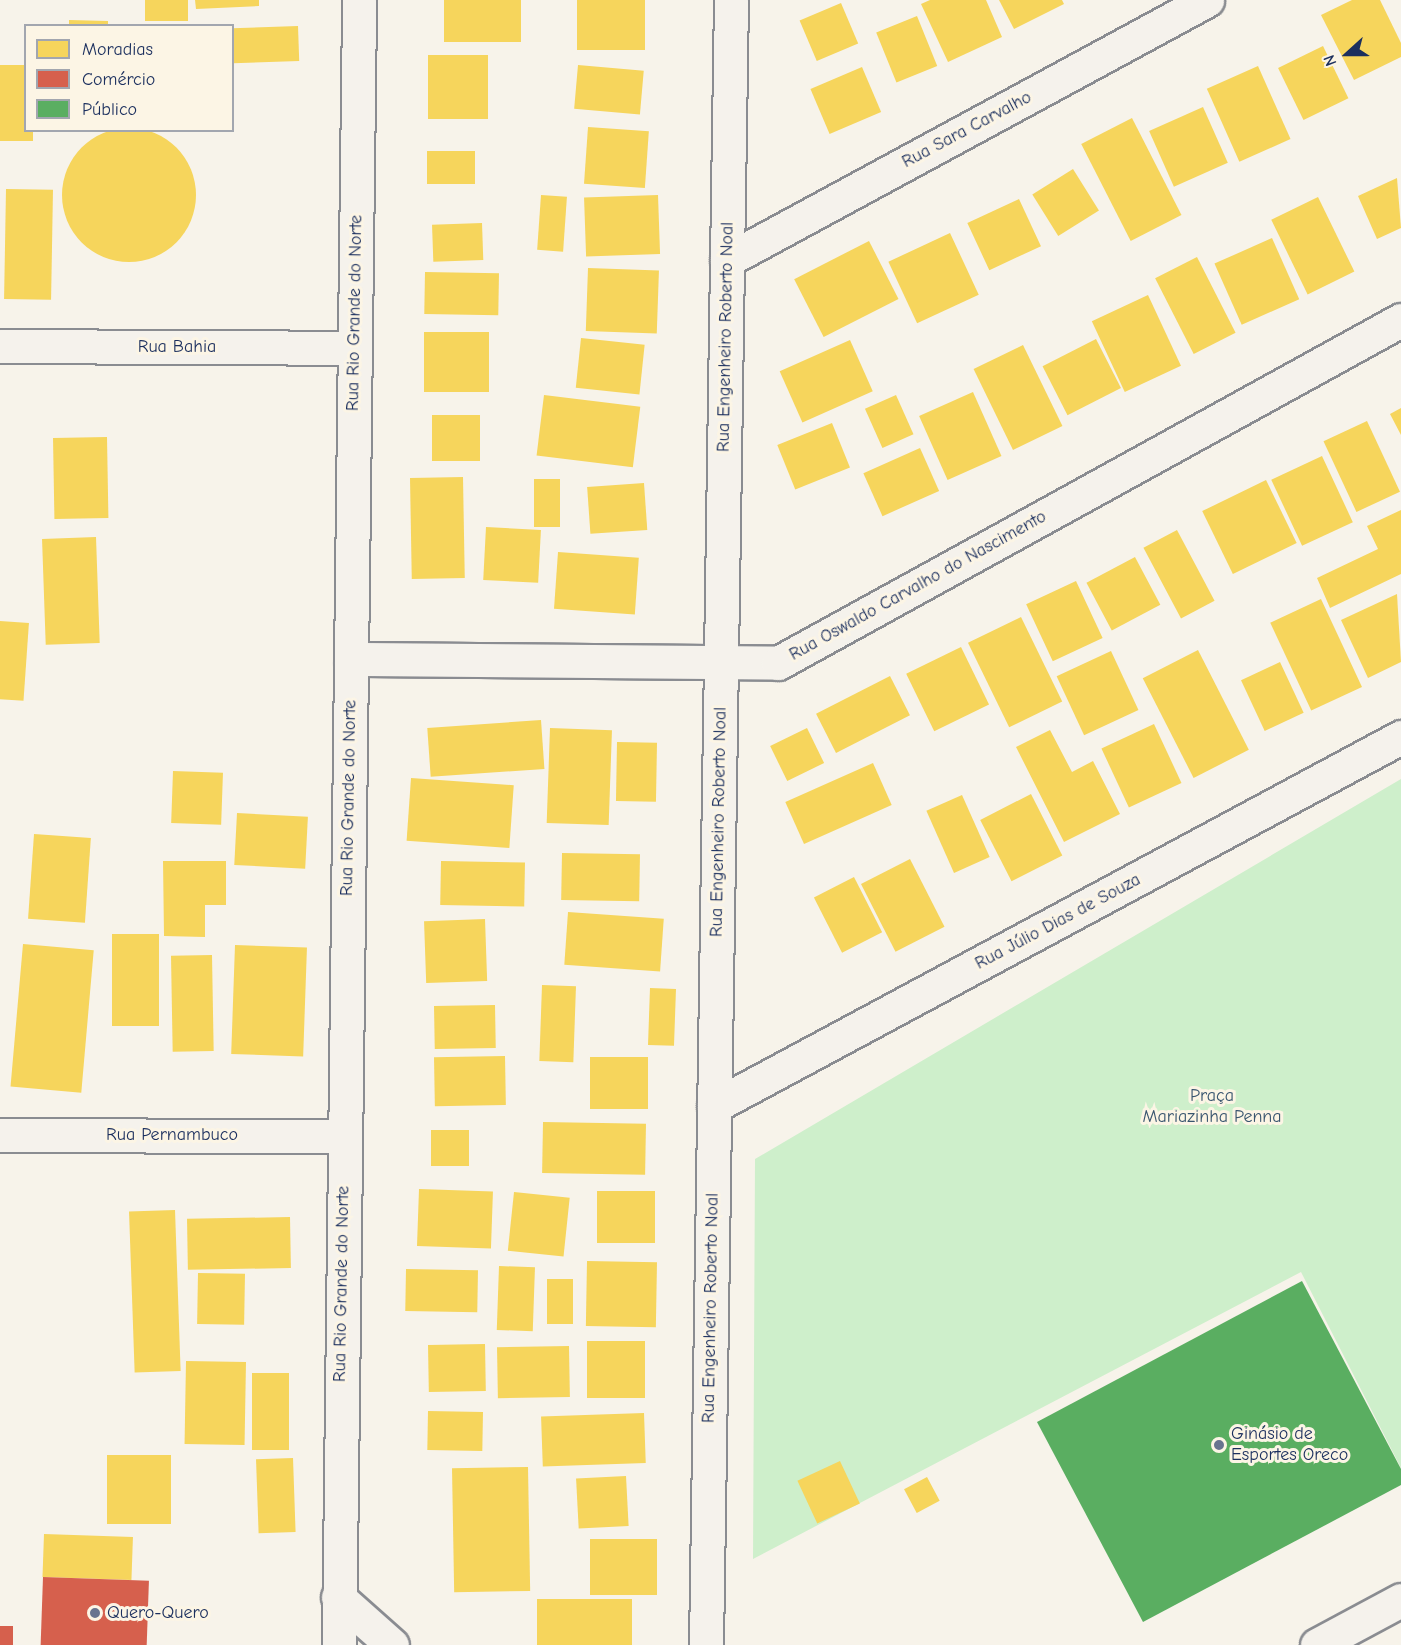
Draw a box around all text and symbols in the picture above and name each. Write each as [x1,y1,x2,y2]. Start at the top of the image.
legend [24,24,234,132]
north arrow [1317,24,1377,84]
text: Moradias [82,39,153,60]
text: N [1320,52,1340,69]
text: Comércio [82,69,155,90]
street label: Rua Sara Carvalho [899,87,1035,173]
text: Público [82,99,137,120]
street label: Rua Rio Grande do Norte [342,215,368,411]
street label: Rua Engenheiro Roberto Noal [713,222,739,452]
street label: Rua Bahia [138,336,216,358]
street label: Rua Oswaldo Carvalho do Nascimento [786,506,1050,666]
street label: Rua Rio Grande do Norte [336,700,362,896]
street label: Rua Engenheiro Roberto Noal [706,707,732,937]
street label: Rua Júlio Dias de Souza [972,869,1144,975]
park label: Praça Mariazinha Penna [1142,1086,1282,1128]
street label: Rua Pernambuco [106,1124,238,1146]
street label: Rua Rio Grande do Norte [329,1186,355,1382]
street label: Rua Engenheiro Roberto Noal [698,1193,724,1423]
place label: Ginásio de Esportes Oreco [1231,1424,1348,1466]
marker: Ginásio de Esportes Oreco [1212,1438,1226,1452]
place label: Quero-Quero [107,1602,209,1624]
marker: Quero-Quero [88,1606,102,1620]

